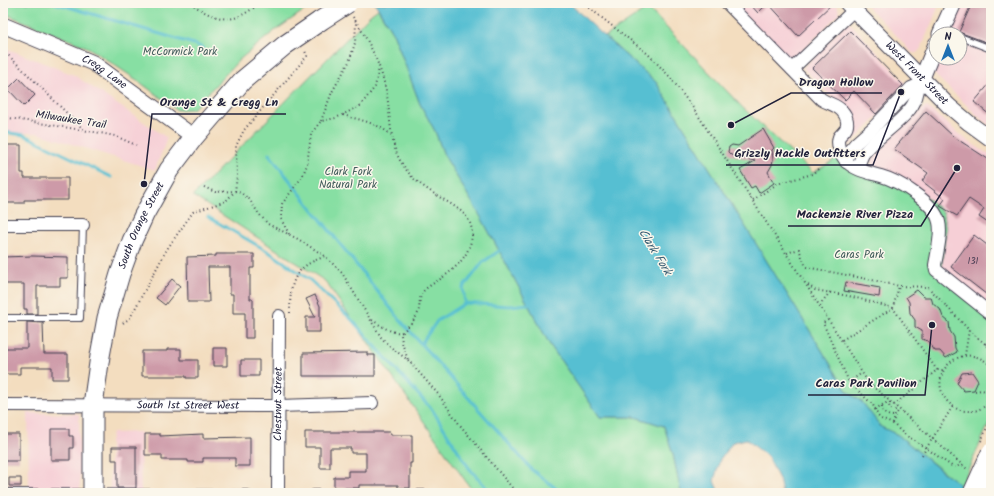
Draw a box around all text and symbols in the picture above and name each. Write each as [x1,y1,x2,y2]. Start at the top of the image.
north arrow [928,26,968,66]
text: N [945,28,952,46]
street label: West Front Street [881,37,953,110]
park label: McCormick Park [143,43,218,61]
street label: Cregg Lane [79,50,131,94]
callout: Dragon Hollow [791,69,882,93]
text: Dragon Hollow [799,73,874,92]
callout: Orange St & Cregg Ln [152,90,286,114]
text: Orange St & Cregg Ln [160,93,279,112]
street label: Milwaukee Trail [34,106,108,135]
callout: Grizzly Hackle Outfitters [726,141,873,165]
text: Grizzly Hackle Outfitters [734,144,866,163]
park label: Clark Fork Natural Park [319,163,378,194]
street label: South Orange Street [113,178,170,272]
callout: Mackenzie River Pizza [788,202,921,226]
text: Mackenzie River Pizza [797,205,913,224]
water label: Clark Fork [633,225,678,281]
park label: Caras Park [834,246,885,264]
house number: 131 [968,254,979,269]
street label: Chestnut Street [269,366,288,441]
callout: Caras Park Pavilion [808,371,925,395]
text: Caras Park Pavilion [815,374,917,393]
street label: South 1st Street West [137,396,240,415]

